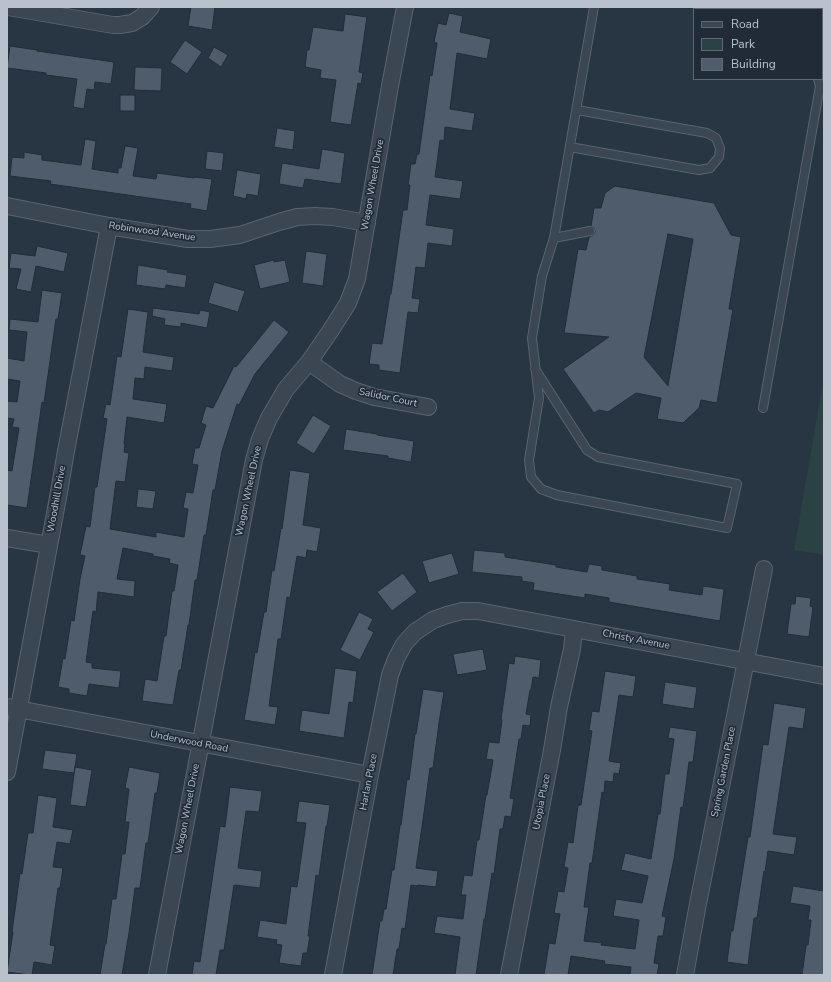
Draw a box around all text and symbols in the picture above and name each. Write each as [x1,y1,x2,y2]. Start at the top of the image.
legend [693,8,823,80]
text: Road [731,16,759,32]
text: Park [731,36,755,52]
text: Building [731,56,776,72]
street label: Wagon Wheel Drive [359,139,387,231]
street label: Robinwood Avenue [108,220,196,244]
street label: Salidor Court [358,386,418,410]
street label: Wagon Wheel Drive [234,445,264,537]
street label: Woodhill Drive [45,465,69,533]
street label: Christy Avenue [601,628,671,652]
street label: Spring Garden Place [709,726,739,818]
street label: Underwood Road [149,729,229,755]
street label: Harlan Place [358,753,380,811]
street label: Wagon Wheel Drive [173,763,203,855]
street label: Utopia Place [531,773,553,831]

